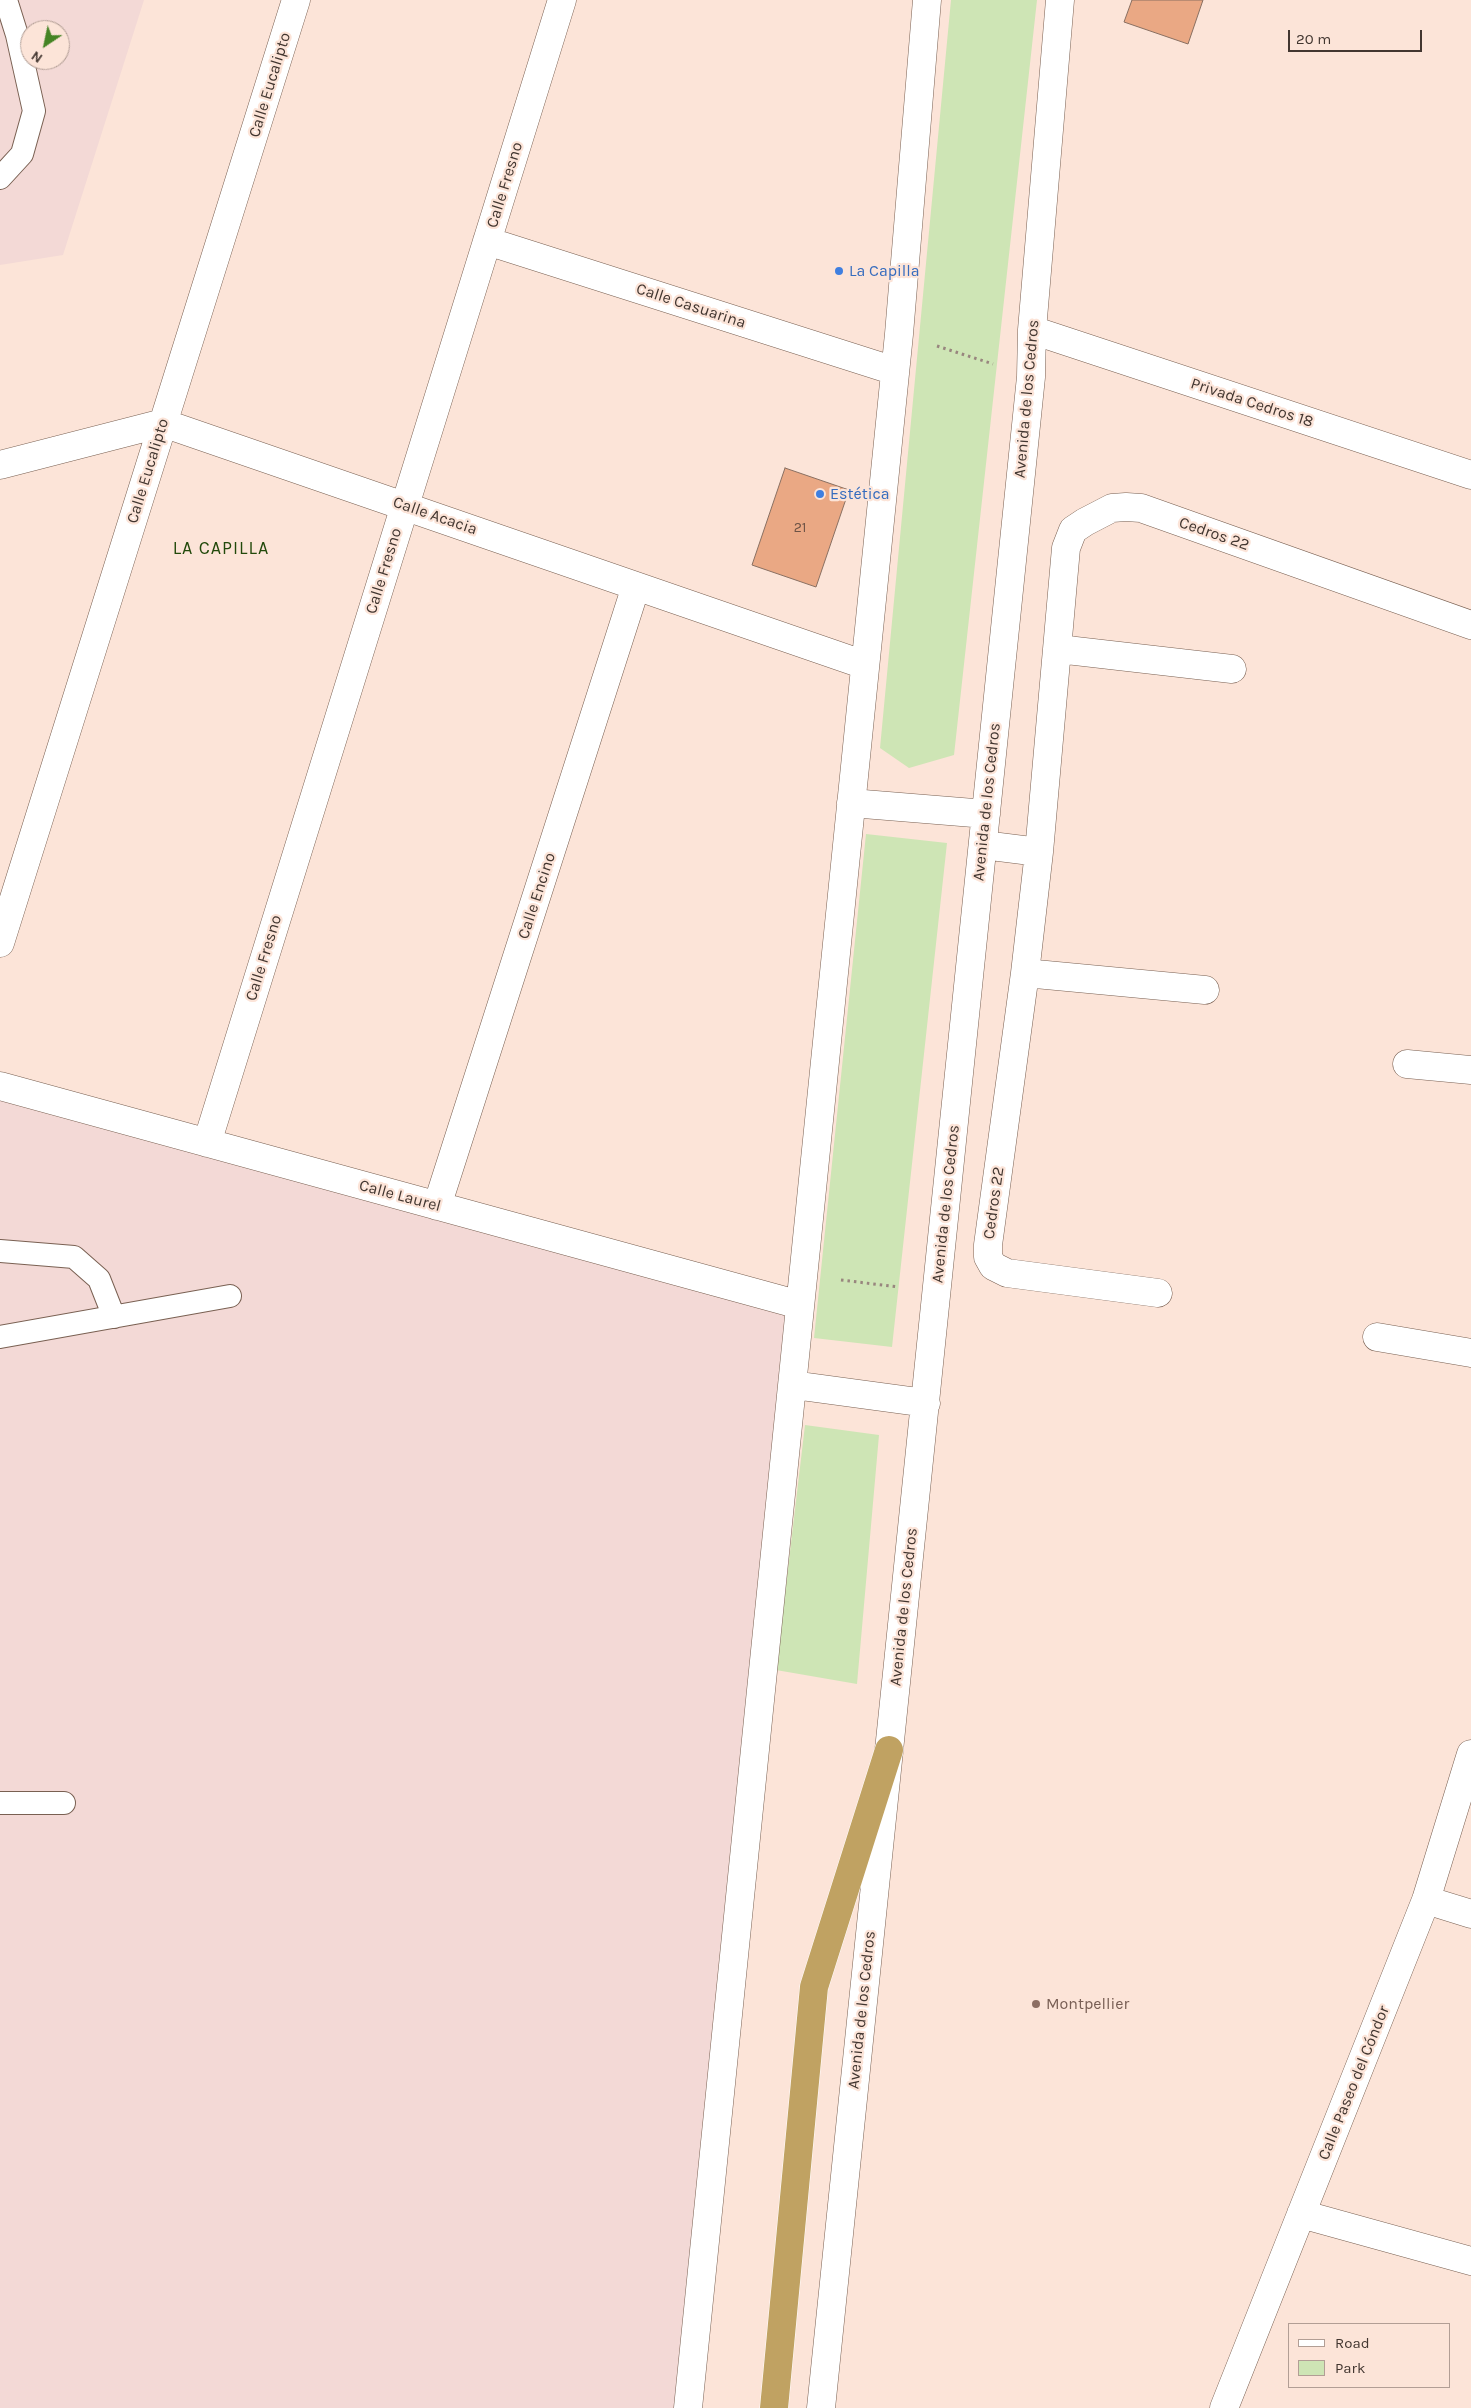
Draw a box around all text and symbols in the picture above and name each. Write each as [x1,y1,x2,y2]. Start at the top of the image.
north arrow [20,20,70,70]
scale bar [1291,20,1425,52]
street label: Calle Eucalipto [245,30,295,140]
text: 20 m [1296,30,1331,48]
text: N [28,47,46,67]
street label: Calle Fresno [483,140,527,230]
place label: La Capilla [849,261,920,281]
marker: La Capilla [833,265,845,277]
street label: Calle Casuarina [634,279,748,333]
street label: Avenida de los Cedros [1011,319,1043,479]
street label: Privada Cedros 18 [1188,374,1316,432]
street label: Calle Eucalipto [123,416,173,526]
place label: Estética [830,484,889,504]
marker: Estética [814,488,826,500]
street label: Calle Acacia [390,493,480,539]
street label: Cedros 22 [1176,513,1252,555]
house number: 21 [794,520,806,536]
street label: Calle Fresno [362,526,406,616]
district label: LA CAPILLA [171,538,271,560]
street label: Avenida de los Cedros [969,722,1005,882]
street label: Calle Encino [514,850,560,942]
street label: Calle Fresno [242,913,286,1003]
street label: Avenida de los Cedros [928,1124,964,1284]
street label: Cedros 22 [979,1166,1009,1240]
street label: Calle Laurel [357,1176,443,1216]
street label: Avenida de los Cedros [886,1527,922,1687]
street label: Avenida de los Cedros [844,1930,880,2090]
place label: Montpellier [1046,1994,1129,2014]
marker: Montpellier [1030,1998,1042,2010]
street label: Calle Paseo del Cóndor [1314,2003,1394,2163]
legend [1288,2323,1451,2388]
text: Road [1335,2334,1370,2352]
text: Park [1335,2359,1365,2377]

